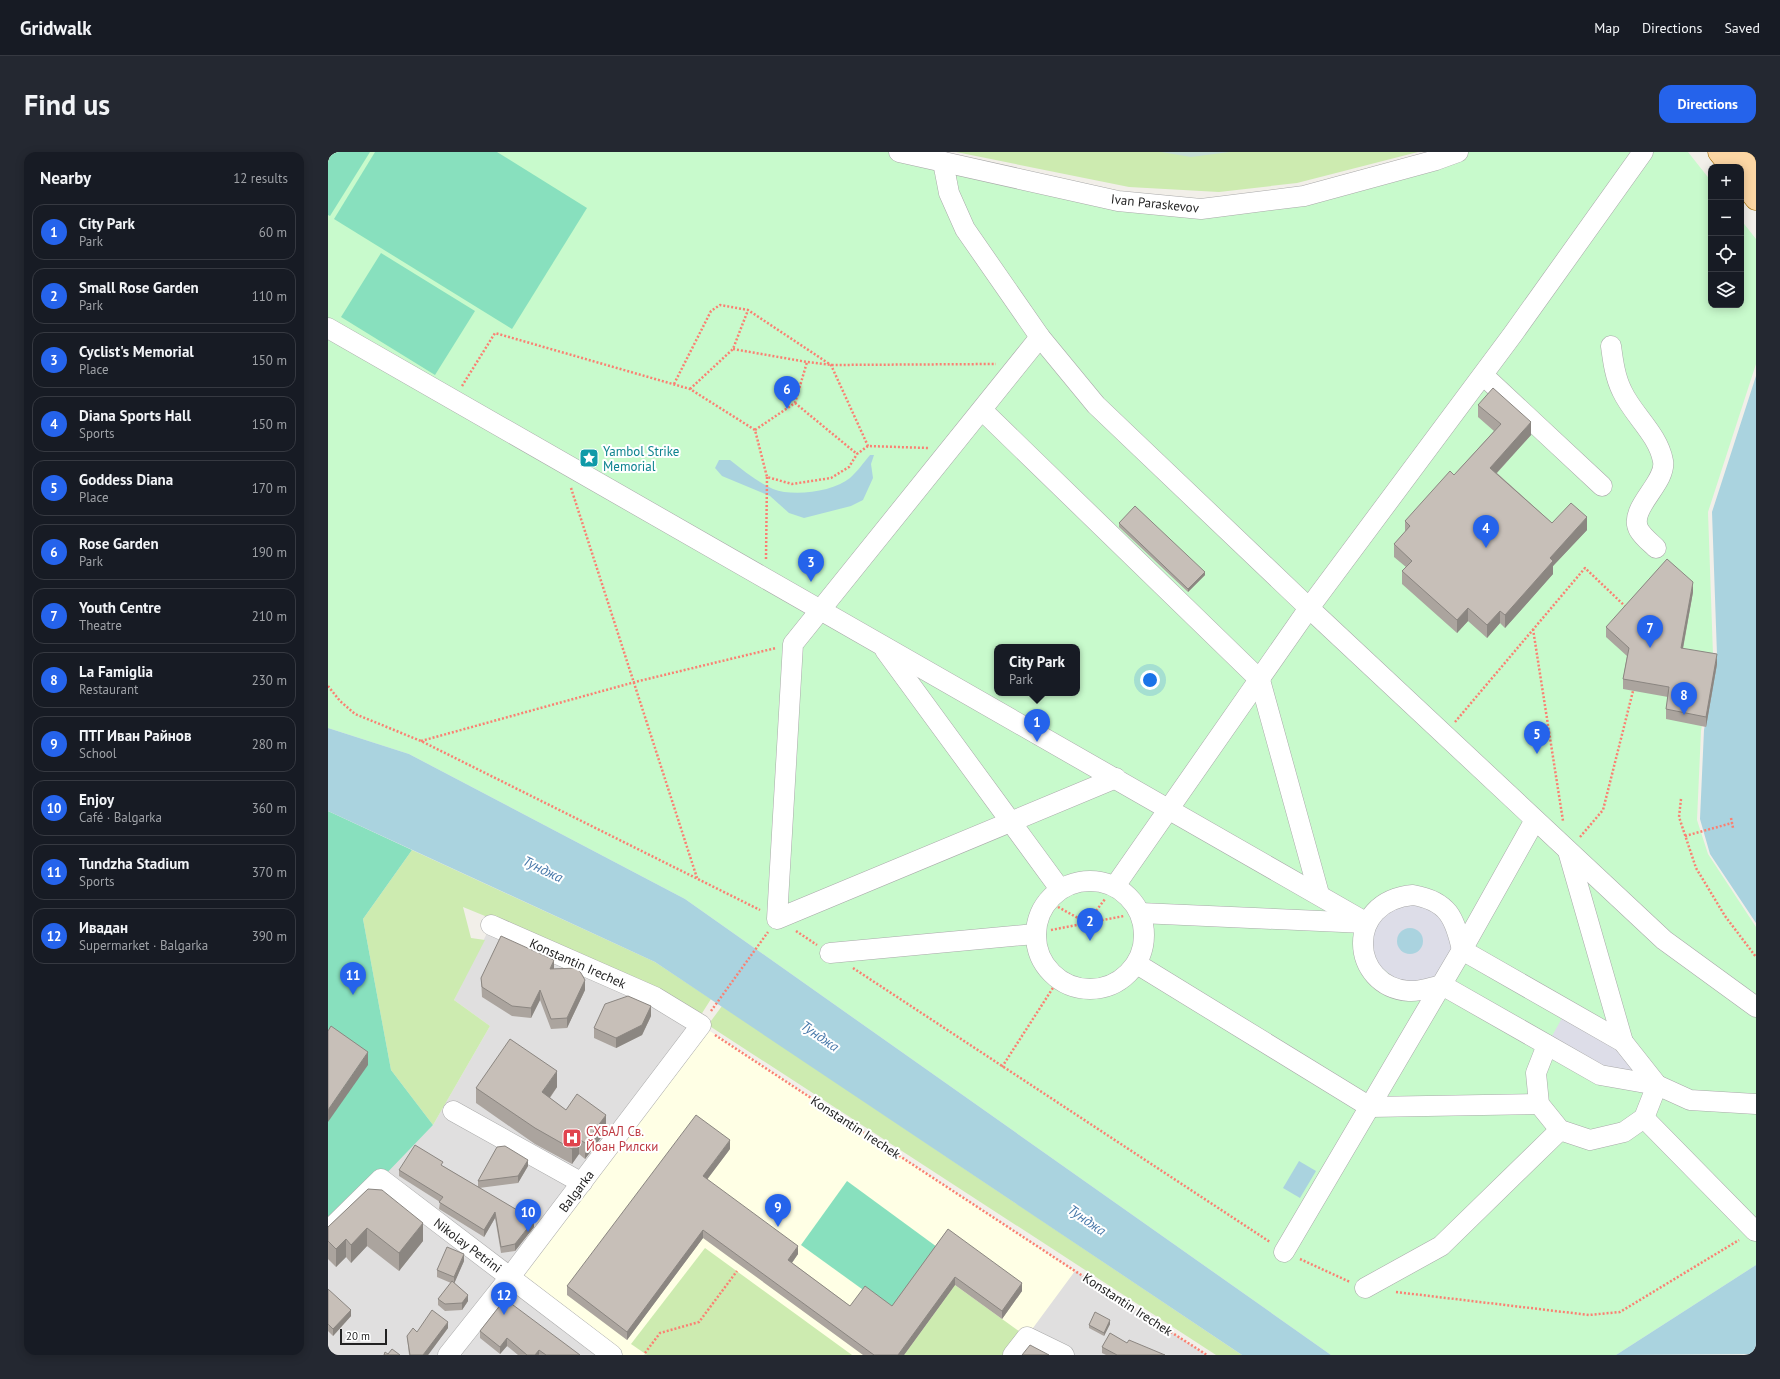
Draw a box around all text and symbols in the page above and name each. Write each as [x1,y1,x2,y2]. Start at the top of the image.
text: Gridwalk [20,16,92,40]
text: Map [1594,19,1620,37]
text: Directions [1642,19,1702,37]
text: Saved [1724,19,1760,37]
button: Directions [1659,85,1756,123]
text: Find us [24,86,110,123]
map controls [1708,164,1744,308]
button: + [1708,164,1744,200]
text: Nearby [40,167,91,189]
text: 12 results [233,170,288,187]
street label: Ivan Paraskevov [1110,190,1200,217]
button: − [1708,200,1744,236]
text: City Park [79,214,135,233]
text: 1 [50,224,58,241]
text: 60 m [259,224,287,241]
text: Park [79,233,103,250]
button: locate [1708,236,1744,272]
button: layers [1708,272,1744,308]
text: Small Rose Garden [79,278,199,297]
text: 2 [50,288,58,305]
text: 110 m [252,288,287,305]
text: Park [79,297,103,314]
text: Cyclist's Memorial [79,342,194,361]
text: 3 [50,352,58,369]
text: 150 m [252,352,287,369]
text: Place [79,361,109,378]
pin: 6 [774,376,800,409]
text: Diana Sports Hall [79,406,191,425]
text: 4 [50,416,58,433]
text: 150 m [252,416,287,433]
text: Sports [79,425,115,442]
place label: Yambol Strike Memorial [603,443,679,475]
place icon: Yambol Strike Memorial [578,447,600,469]
text: Goddess Diana [79,470,173,489]
text: 5 [50,480,58,497]
text: 170 m [252,480,287,497]
text: Place [79,489,109,506]
pin: 4 [1473,515,1499,548]
text: Rose Garden [79,534,159,553]
text: 6 [50,544,58,561]
text: 190 m [252,544,287,561]
pin: 3 [798,549,824,582]
text: Park [79,553,103,570]
text: Youth Centre [79,598,161,617]
text: 7 [50,608,58,625]
text: 210 m [252,608,287,625]
pin: 7 [1637,615,1663,648]
text: Theatre [79,617,122,634]
popup [994,644,1080,696]
text: City Park [1009,652,1065,671]
text: La Famiglia [79,662,153,681]
your location [1140,670,1160,690]
text: Park [1009,671,1033,688]
text: 8 [50,672,58,689]
text: 230 m [252,672,287,689]
text: Restaurant [79,681,138,698]
pin: 8 [1671,682,1697,715]
pin: 1 [1024,709,1050,742]
pin: 5 [1524,721,1550,754]
text: ПТГ Иван Райнов [79,726,192,745]
text: 9 [50,736,58,753]
text: 280 m [252,736,287,753]
text: School [79,745,117,762]
text: Enjoy [79,790,114,809]
text: 10 [47,800,61,817]
text: 360 m [252,800,287,817]
text: Café · Balgarka [79,809,162,826]
water label: Тунджа [520,852,566,886]
text: Tundzha Stadium [79,854,189,873]
text: 11 [47,864,61,881]
text: 370 m [252,864,287,881]
text: Sports [79,873,115,890]
pin: 2 [1077,908,1103,941]
text: Ивадан [79,918,128,937]
text: 12 [47,928,61,945]
text: 390 m [252,928,287,945]
street label: Konstantin Irechek [527,935,629,993]
text: Supermarket · Balgarka [79,937,208,954]
pin: 11 [340,962,366,995]
water label: Тунджа [797,1016,843,1056]
street label: Konstantin Irechek [808,1092,905,1163]
place label: СХБАЛ Св. Йоан Рилски [586,1123,658,1155]
hospital icon: СХБАЛ Св. Йоан Рилски [561,1127,583,1149]
street label: Balgarka [555,1167,598,1216]
pin: 9 [765,1194,791,1227]
pin: 10 [515,1199,541,1232]
water label: Тунджа [1064,1200,1110,1240]
street label: Nikolay Petrini [430,1214,505,1277]
street label: Konstantin Irechek [1080,1269,1177,1340]
pin: 12 [491,1282,517,1315]
scale bar [340,1327,387,1346]
text: 20 m [346,1329,370,1343]

